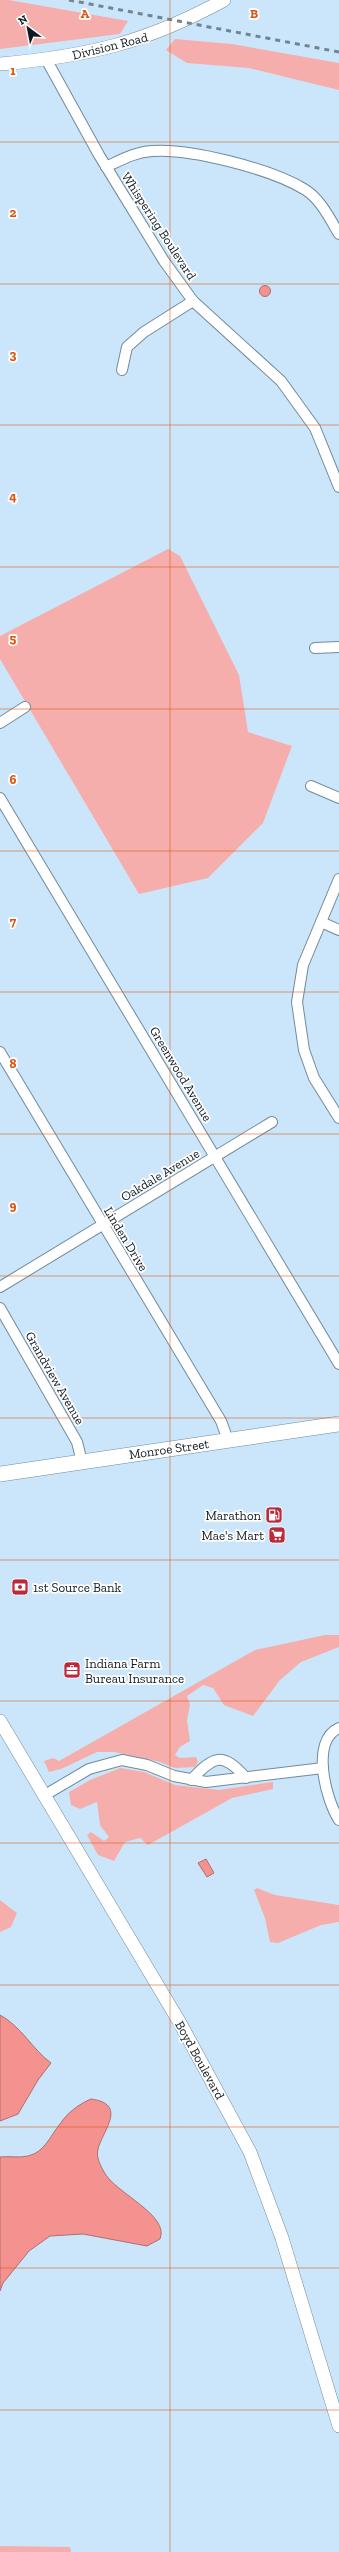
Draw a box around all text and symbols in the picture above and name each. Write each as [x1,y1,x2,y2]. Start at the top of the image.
text: A [81,6,90,21]
text: B [250,6,258,21]
north arrow [8,8,48,48]
text: N [16,12,30,28]
street label: Division Road [71,29,149,63]
text: 1 [10,63,16,78]
street label: Whispering Boulevard [119,169,199,283]
text: 2 [10,205,17,220]
text: 3 [10,347,17,362]
text: 4 [9,489,17,504]
text: 5 [10,631,17,646]
text: 6 [10,772,17,787]
text: 7 [10,914,17,929]
street label: Greenwood Avenue [147,1024,215,1124]
text: 8 [9,1056,17,1071]
street label: Oakdale Avenue [118,1146,202,1204]
text: 9 [10,1198,17,1213]
street label: Linden Drive [101,1204,151,1274]
street label: Grandview Avenue [22,1329,88,1427]
street label: Monroe Street [128,1436,210,1462]
fuel station icon: Marathon [264,1505,284,1525]
place label: Marathon [205,1508,262,1523]
supermarket icon: Mae's Mart [267,1525,287,1545]
place label: Mae's Mart [201,1528,264,1543]
bank icon: 1st Source Bank [10,1577,30,1597]
place label: 1st Source Bank [33,1580,121,1595]
place label: Indiana Farm Bureau Insurance [85,1656,184,1686]
office icon: Indiana Farm Bureau Insurance [62,1660,82,1680]
street label: Boyd Boulevard [172,2018,228,2102]

